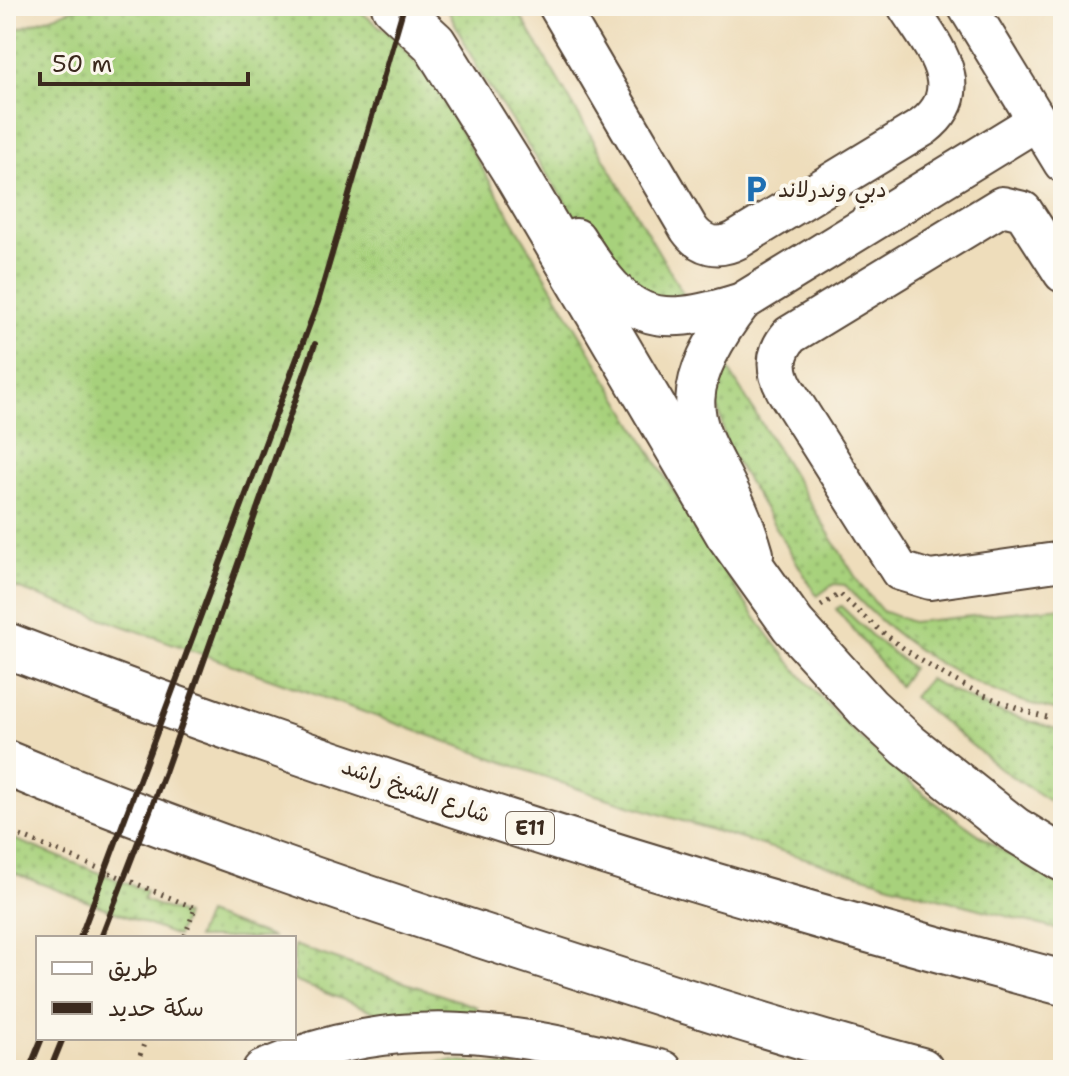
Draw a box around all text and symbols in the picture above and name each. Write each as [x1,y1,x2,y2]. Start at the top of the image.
scale bar [40,36,248,86]
text: 50 m [52,48,112,80]
parking icon: دبي وندرلاند [741,174,771,204]
place label: دبي وندرلاند [778,175,887,209]
street label: شارع الشيخ راشد [337,751,494,830]
road number: E11 [506,812,554,844]
legend [36,936,296,1040]
text: طريق [108,952,158,984]
text: سكة حديد [108,992,204,1024]

